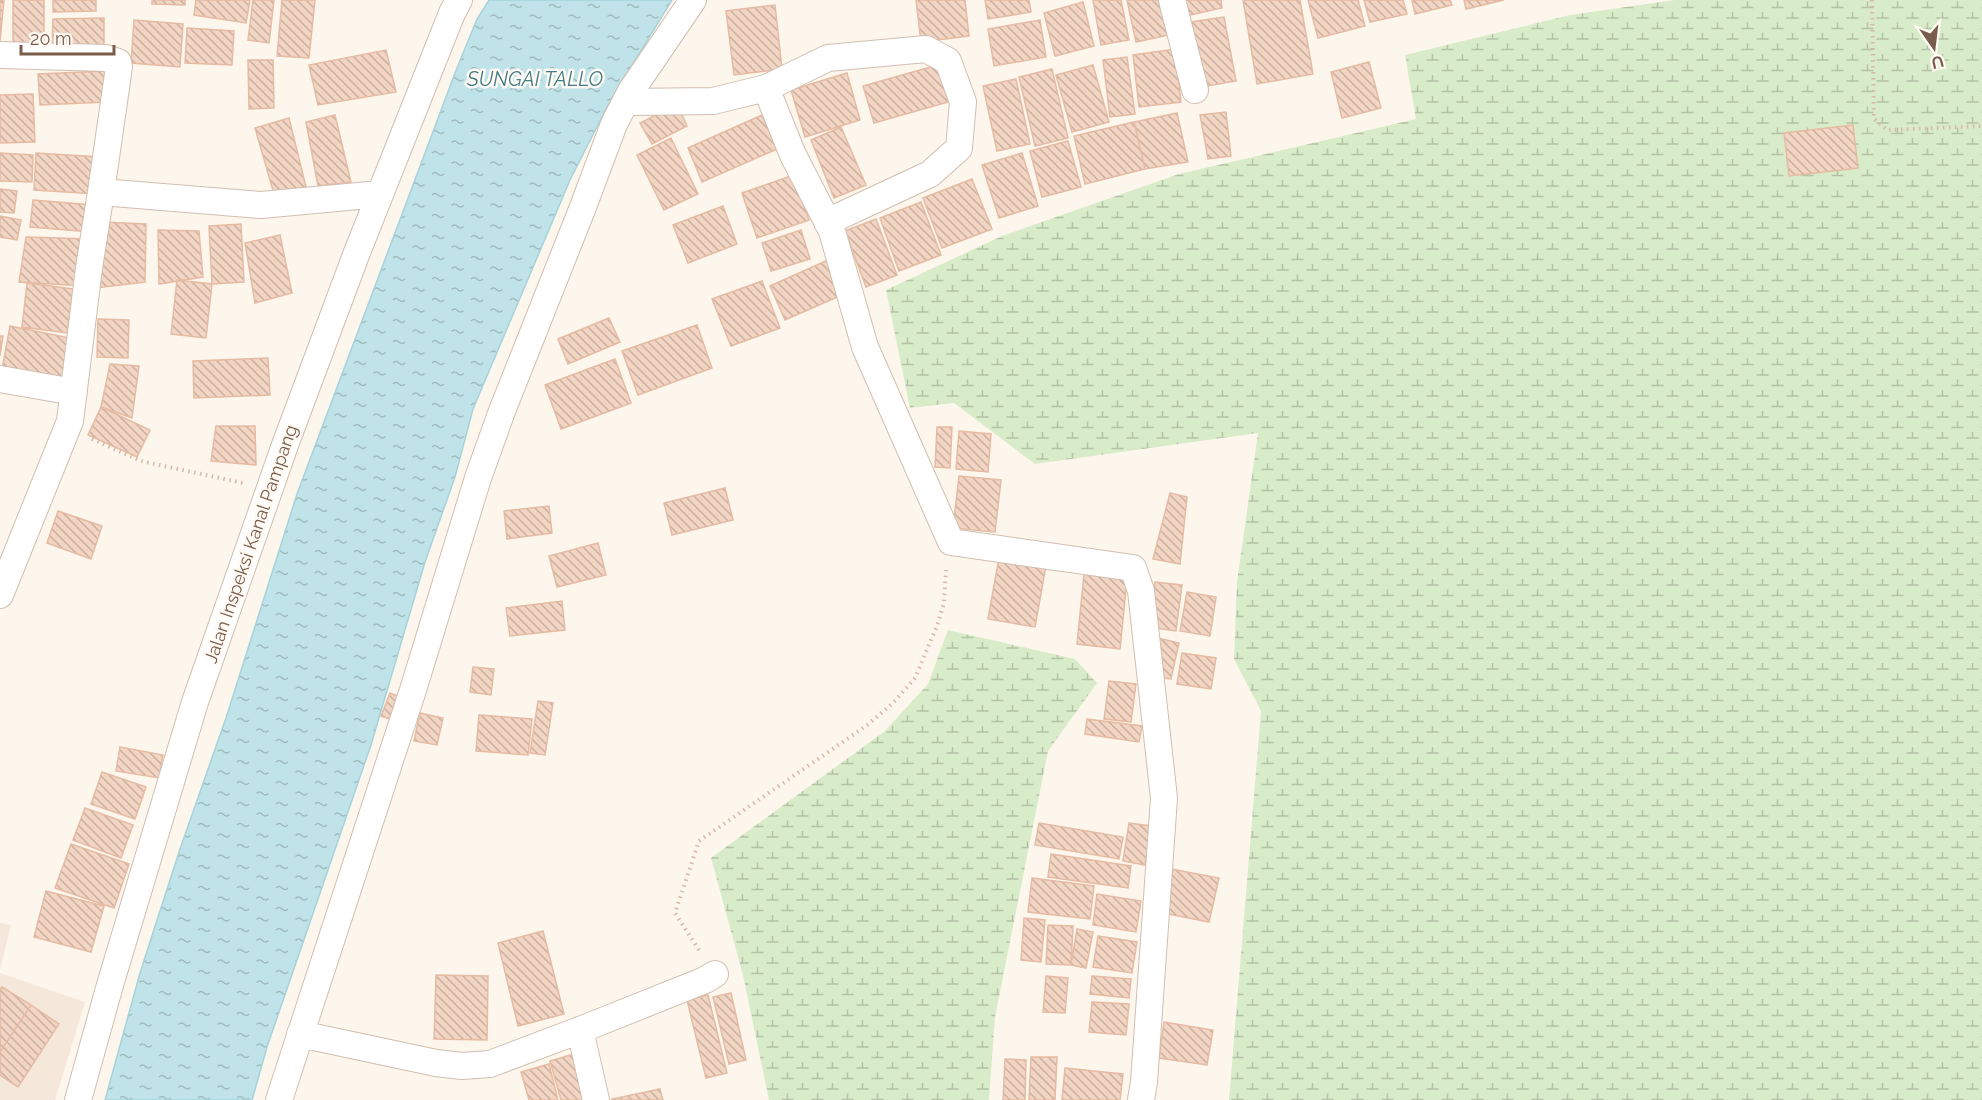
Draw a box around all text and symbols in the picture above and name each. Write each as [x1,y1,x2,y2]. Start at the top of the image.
scale bar [21,18,114,56]
north arrow [1904,18,1964,78]
text: 20 m [30,28,72,49]
text: U [1929,51,1946,73]
water label: SUNGAI TALLO [466,67,603,91]
street label: Jalan Inspeksi Kanal Pampang [200,422,301,666]

